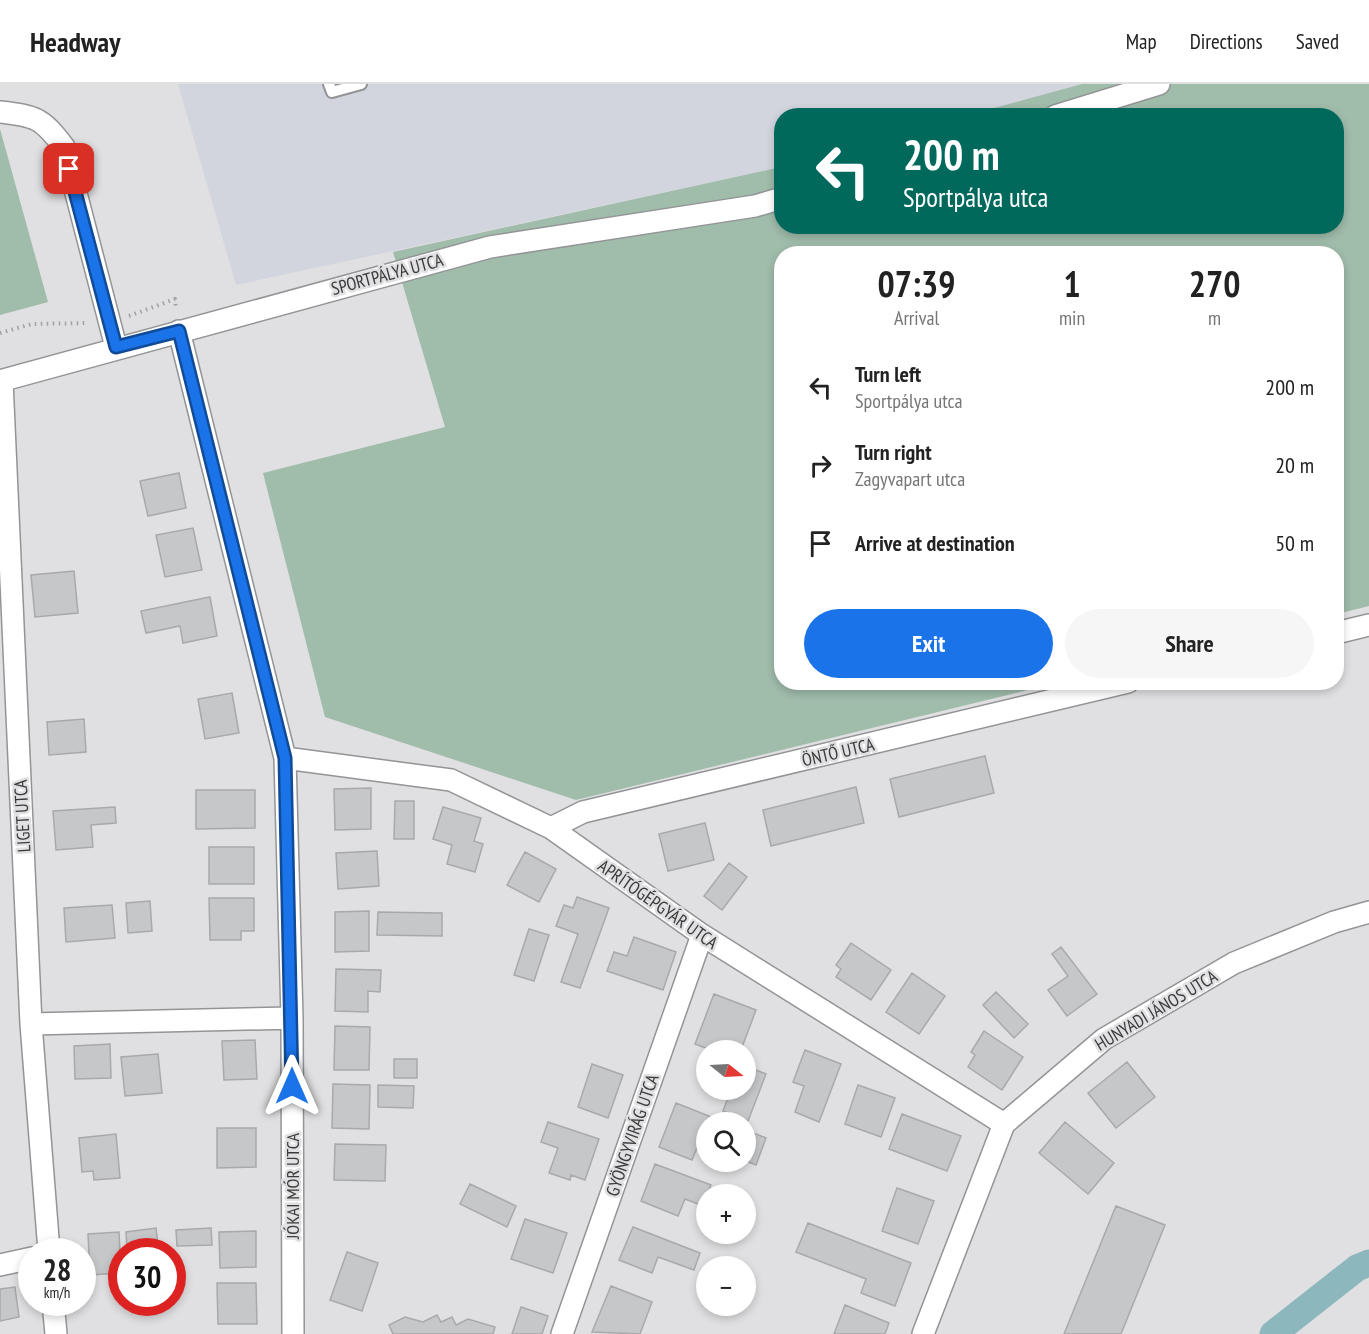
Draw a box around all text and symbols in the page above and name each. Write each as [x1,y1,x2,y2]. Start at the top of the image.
text: Headway [30,23,120,60]
text: Map [1126,28,1157,55]
text: Directions [1190,28,1263,55]
text: Saved [1296,28,1339,55]
text: 200 m [903,127,1000,182]
icon: left [804,132,882,210]
pin [43,143,94,194]
icon: arrive [52,152,85,185]
text: Sportpálya utca [903,180,1048,214]
street label: SPORTPÁLYA UTCA [329,248,446,300]
text: 07:39 [878,260,955,307]
text: 1 [1063,260,1081,307]
text: 270 [1189,260,1240,307]
text: Arrival [894,305,939,331]
text: min [1059,305,1085,331]
text: m [1208,305,1221,331]
text: Turn left [855,360,921,388]
icon: left [804,371,837,404]
text: 200 m [1265,373,1314,401]
text: Sportpálya utca [855,388,963,414]
text: Turn right [855,438,932,466]
icon: right [804,449,837,482]
text: 20 m [1275,451,1314,479]
text: Zagyvapart utca [855,466,965,492]
icon: arrive [804,527,837,560]
text: Arrive at destination [855,529,1015,557]
text: 50 m [1275,529,1314,557]
button: Exit [804,609,1053,678]
button: Share [1065,609,1314,678]
street label: ÖNTŐ UTCA [799,732,877,771]
street label: LIGET UTCA [9,779,35,853]
street label: APRÍTÓGÉPGYÁR UTCA [594,854,723,954]
street label: HUNYADI JÁNOS UTCA [1091,964,1222,1056]
north arrow [696,1040,756,1100]
map controls [696,1040,756,1316]
position arrow [260,1054,324,1118]
street label: GYÖNGYVIRÁG UTCA [600,1071,664,1199]
button: search [696,1112,756,1172]
street label: JÓKAI MÓR UTCA [281,1132,304,1240]
button: + [696,1184,756,1244]
speed limit sign: 30 [108,1238,186,1316]
text: 28 [43,1250,71,1289]
button: − [696,1256,756,1316]
text: km/h [44,1283,70,1302]

